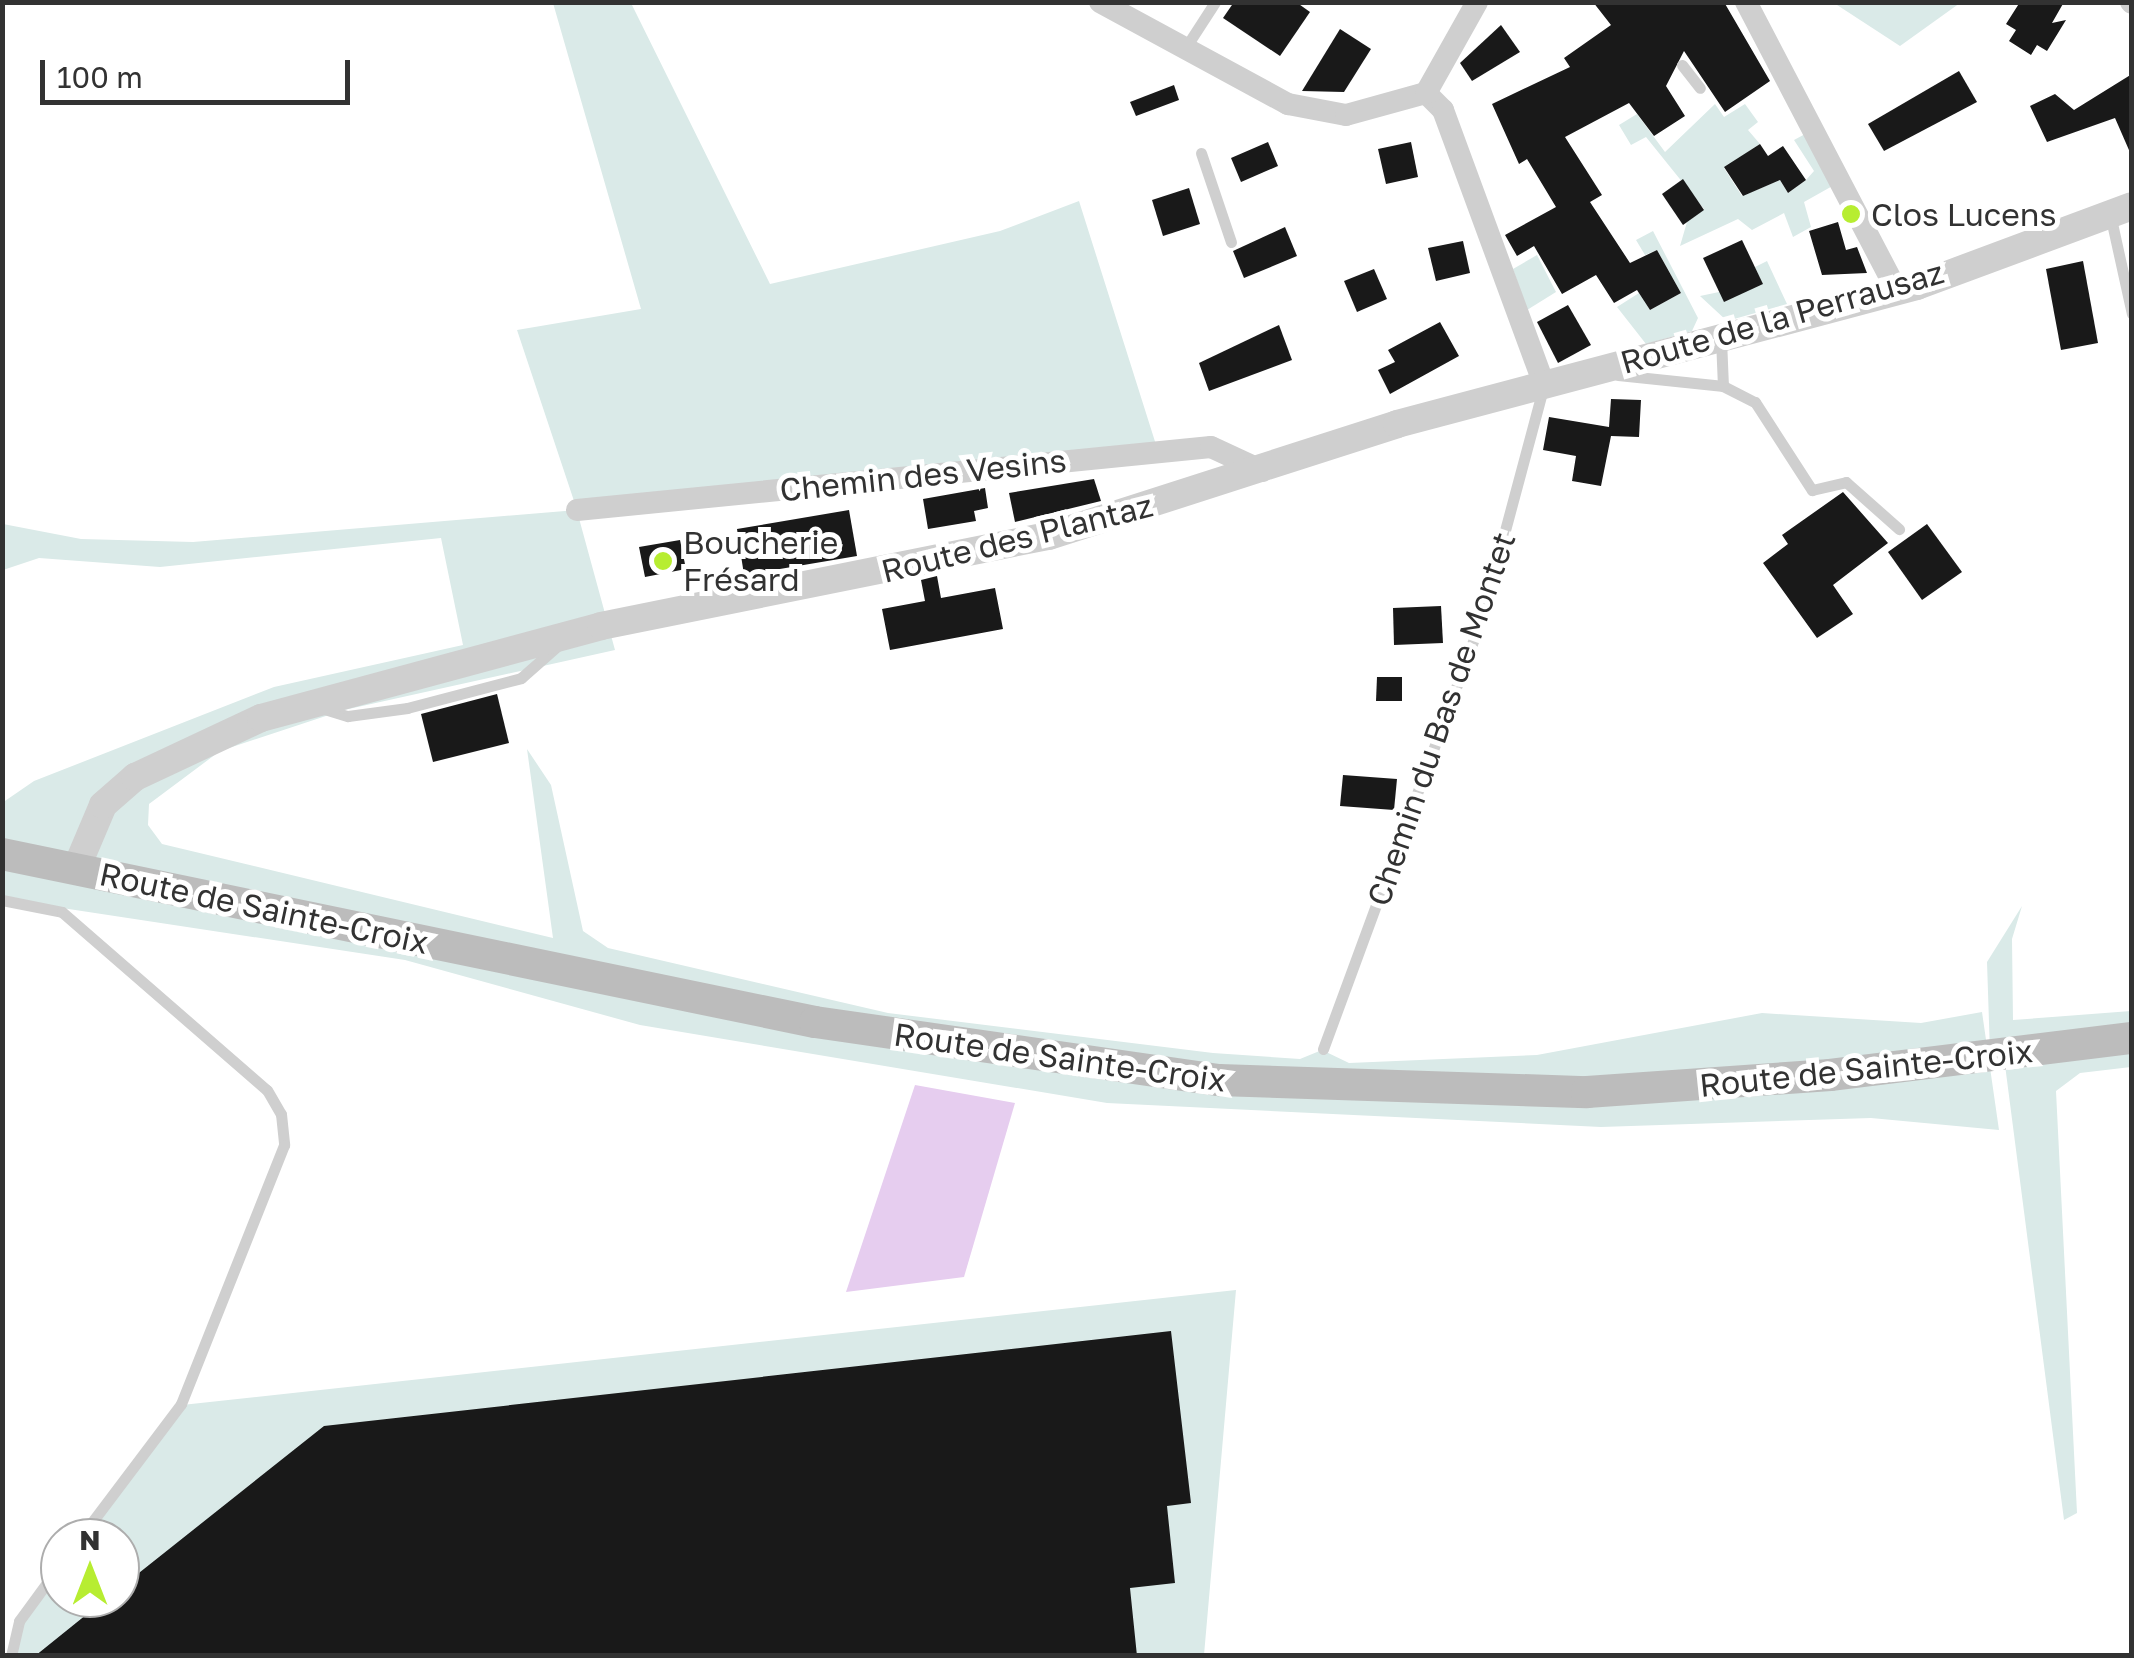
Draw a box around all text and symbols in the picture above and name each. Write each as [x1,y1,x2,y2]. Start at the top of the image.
scale bar [45,40,355,102]
text: 100 m [57,59,143,95]
place label: Clos Lucens [1871,195,2056,233]
marker: Clos Lucens [1840,203,1862,225]
street label: Route de la Perrausaz [1616,252,1948,382]
street label: Chemin des Vesins [778,441,1068,509]
street label: Route des Plantaz [877,486,1157,590]
place label: Boucherie Frésard [683,524,838,599]
street label: Chemin du Bas de Montet [1359,527,1523,911]
marker: Boucherie Frésard [652,550,674,572]
street label: Route de Sainte-Croix [96,854,432,962]
street label: Route de Sainte-Croix [892,1015,1228,1099]
street label: Route de Sainte-Croix [1697,1031,2035,1105]
north arrow [40,1518,140,1618]
text: N [79,1523,101,1556]

